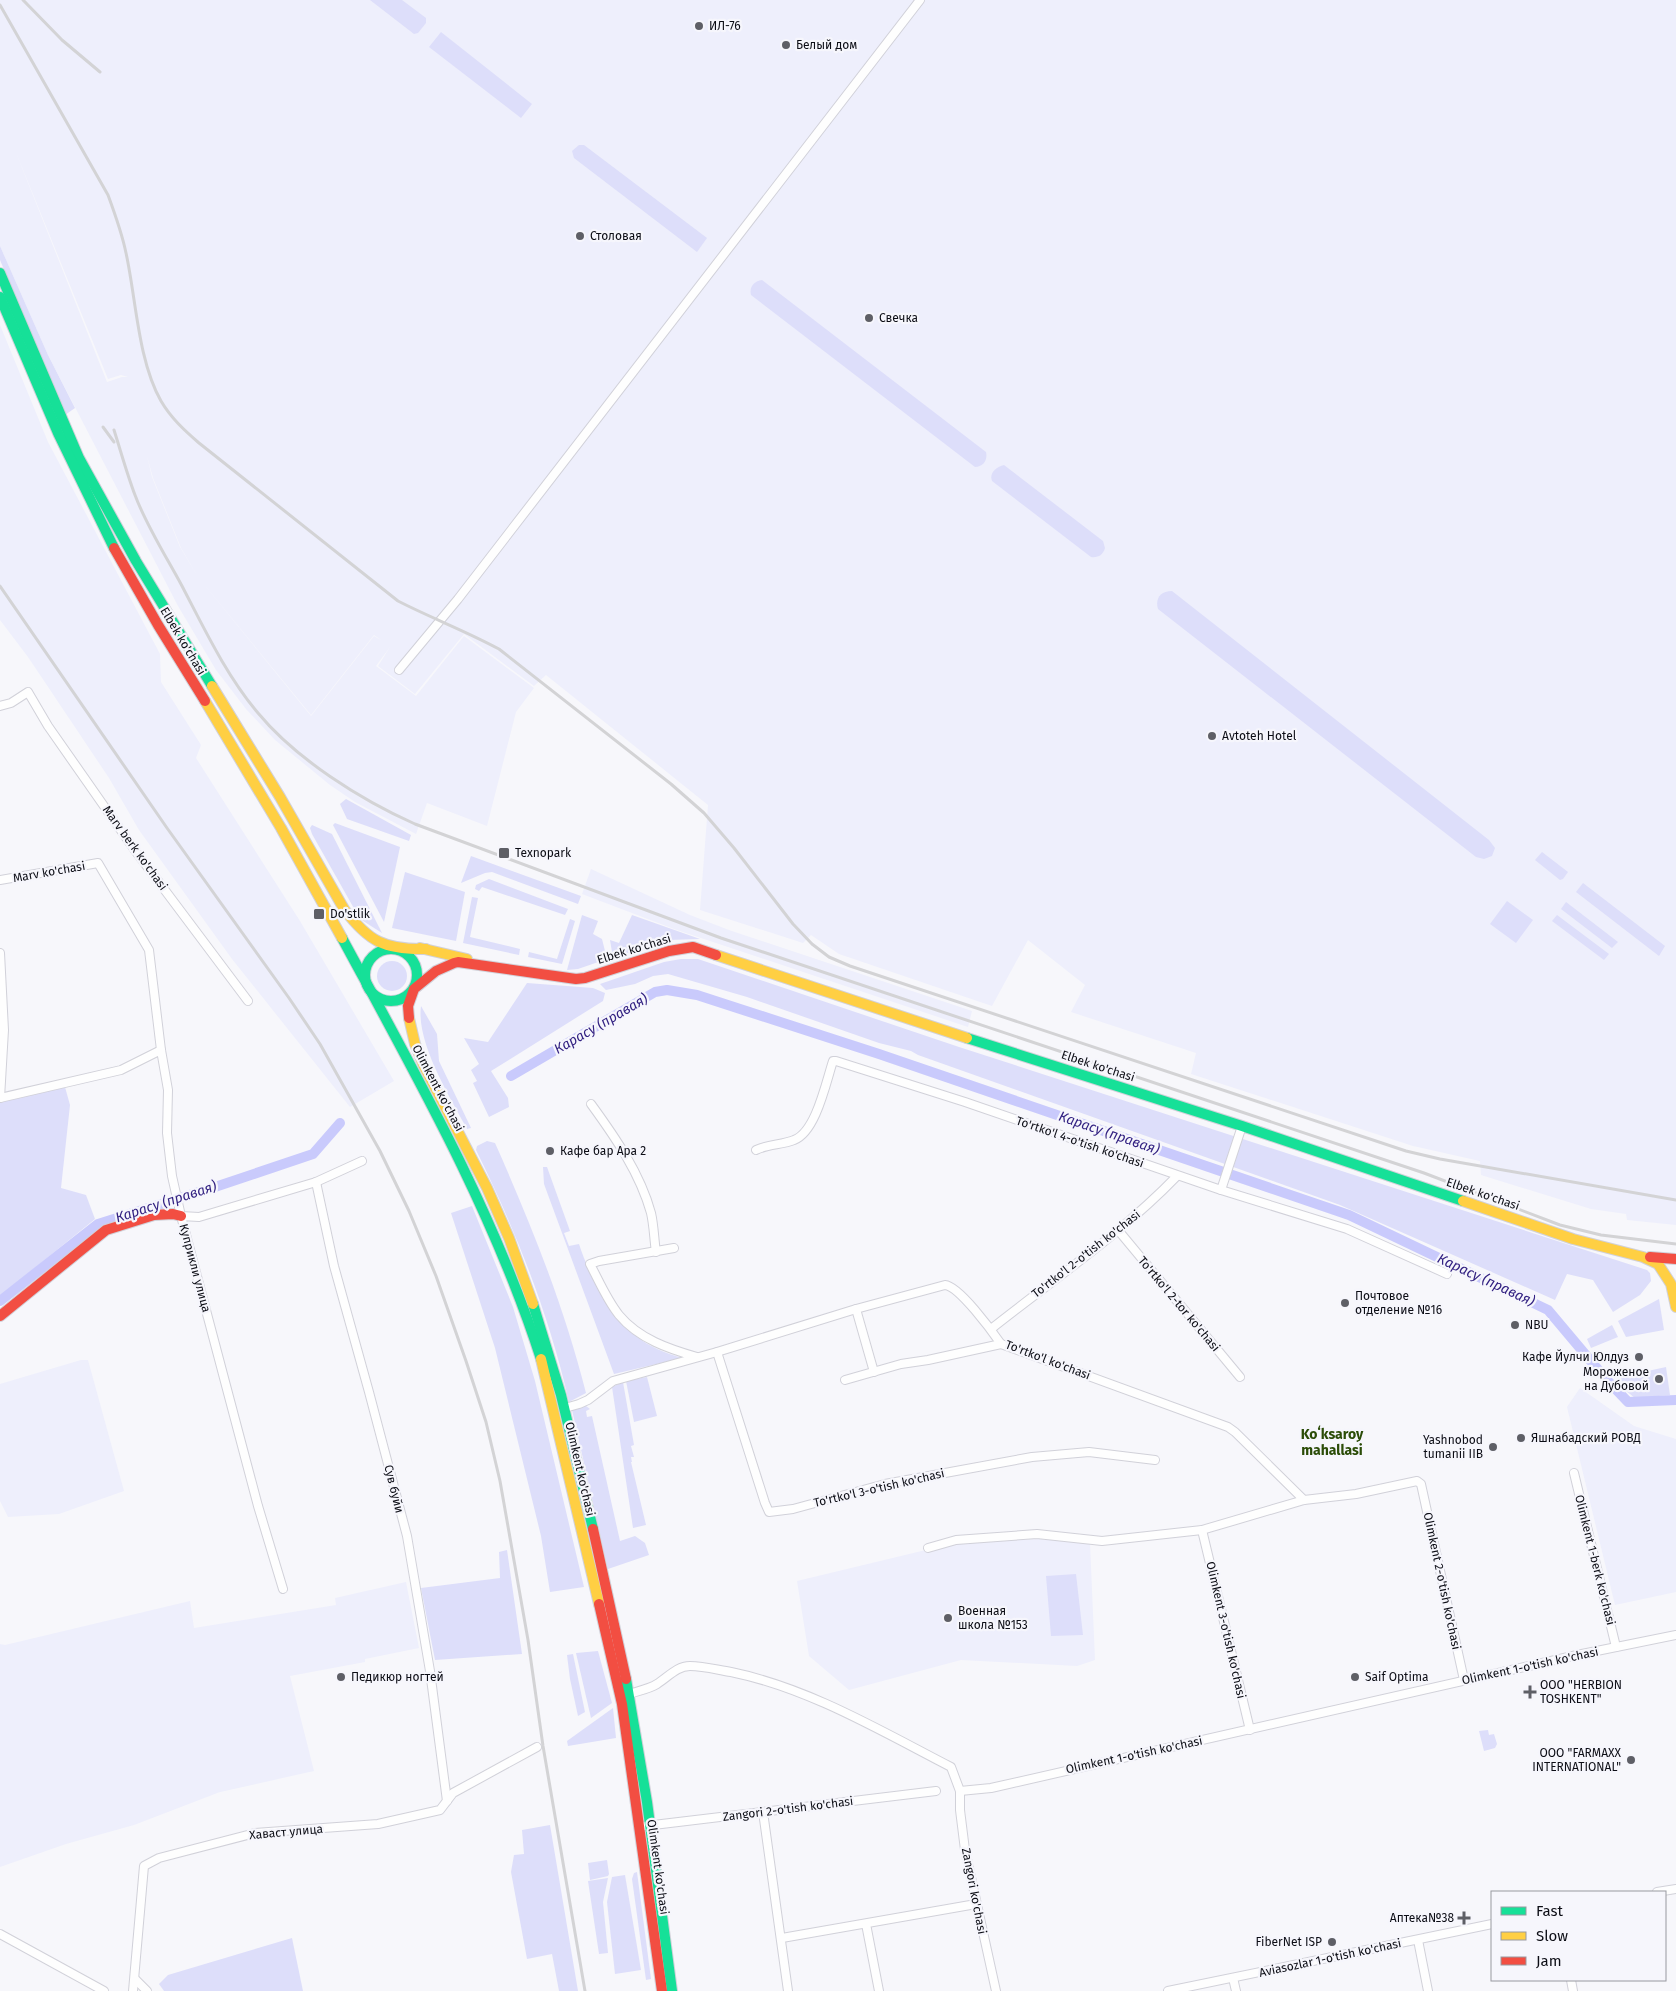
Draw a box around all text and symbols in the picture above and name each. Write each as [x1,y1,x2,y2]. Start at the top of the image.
place label: ИЛ-76 [709,19,741,33]
marker: ИЛ-76 [693,20,705,32]
place label: Белый дом [796,38,857,52]
marker: Белый дом [780,39,792,51]
place label: Столовая [590,229,642,243]
marker: Столовая [574,230,586,242]
place label: Свечка [879,311,918,325]
marker: Свечка [863,312,875,324]
street label: Elbek ko'chasi [157,605,209,677]
place label: Avtoteh Hotel [1222,729,1297,743]
marker: Avtoteh Hotel [1206,730,1218,742]
street label: Marv berk ko'chasi [100,803,170,893]
marker: Texnopark [497,846,511,860]
place label: Texnopark [515,846,572,860]
street label: Marv ko'chasi [12,859,86,885]
marker: Do'stlik [312,907,326,921]
place label: Do'stlik [330,907,371,921]
street label: Elbek ko'chasi [595,931,673,967]
water label: Карасу (правая) [551,990,651,1058]
street label: Olimkent ko'chasi [409,1042,467,1134]
street label: Elbek ko'chasi [1059,1048,1137,1084]
water label: Карасу (правая) [1056,1108,1162,1158]
street label: To'rtko'l 4-o'tish ko'chasi [1014,1114,1146,1170]
place label: Кафе бар Ара 2 [560,1144,646,1158]
marker: Кафе бар Ара 2 [544,1145,556,1157]
street label: Elbek ko'chasi [1445,1175,1521,1213]
water label: Карасу (правая) [113,1177,219,1226]
street label: To'rtko'l 2-o'tish ko'chasi [1029,1207,1143,1301]
street label: Куприкли улица [176,1222,214,1314]
water label: Карасу (правая) [1435,1250,1538,1310]
street label: To'rtko'l 2-tor ko'chasi [1135,1254,1223,1354]
place label: Почтовое отделение №16 [1355,1289,1442,1317]
marker: Почтовое отделение №16 [1339,1297,1351,1309]
place label: NBU [1525,1318,1548,1332]
marker: NBU [1509,1319,1521,1331]
street label: To'rtko'l ko'chasi [1004,1337,1092,1383]
place label: Кафе Йулчи Юлдуз [1522,1349,1629,1364]
marker: Кафе Йулчи Юлдуз [1633,1351,1645,1363]
place label: Мороженое на Дубовой [1583,1365,1649,1393]
marker: Мороженое на Дубовой [1653,1373,1665,1385]
street label: Olimkent ko'chasi [562,1421,598,1517]
district label: Koʻksaroy mahallasi [1301,1425,1364,1459]
place label: Яшнабадский РОВД [1531,1431,1641,1445]
marker: Яшнабадский РОВД [1515,1432,1527,1444]
place label: Yashnobod tumanii IIB [1423,1433,1483,1461]
marker: Yashnobod tumanii IIB [1487,1441,1499,1453]
street label: Сув буйи [381,1463,407,1515]
street label: To'rtko'l 3-o'tish ko'chasi [812,1466,946,1510]
street label: Olimkent 1-berk ko'chasi [1572,1493,1618,1627]
street label: Olimkent 2-o'tish ko'chasi [1421,1511,1463,1651]
street label: Olimkent 3-o'tish ko'chasi [1203,1560,1249,1700]
place label: Военная школа №153 [958,1604,1028,1632]
marker: Военная школа №153 [942,1612,954,1624]
street label: Olimkent 1-o'tish ko'chasi [1460,1645,1600,1687]
place label: Педикюр ногтей [351,1670,444,1684]
place label: Saif Optima [1365,1670,1429,1684]
marker: Педикюр ногтей [335,1671,347,1683]
marker: Saif Optima [1349,1671,1361,1683]
place label: ООО "HERBION TOSHKENT" [1540,1678,1622,1706]
marker: ООО "HERBION TOSHKENT" [1524,1686,1536,1698]
street label: Olimkent 1-o'tish ko'chasi [1064,1734,1204,1776]
place label: OOO "FARMAXX INTERNATIONAL" [1532,1746,1622,1774]
marker: OOO "FARMAXX INTERNATIONAL" [1625,1754,1637,1766]
street label: Zangori 2-o'tish ko'chasi [722,1794,854,1824]
street label: Olimkent ko'chasi [644,1818,672,1916]
street label: Хаваст улица [249,1822,323,1842]
street label: Zangori ko'chasi [959,1847,989,1935]
legend [1491,1891,1666,1981]
text: Fast [1536,1902,1563,1920]
place label: Аптека№38 [1390,1911,1454,1925]
marker: Аптека№38 [1458,1912,1470,1924]
text: Slow [1536,1927,1568,1945]
place label: FiberNet ISP [1256,1935,1322,1949]
street label: Aviasozlar 1-o'tish ko'chasi [1258,1936,1402,1980]
marker: FiberNet ISP [1326,1936,1338,1948]
text: Jam [1536,1952,1562,1970]

